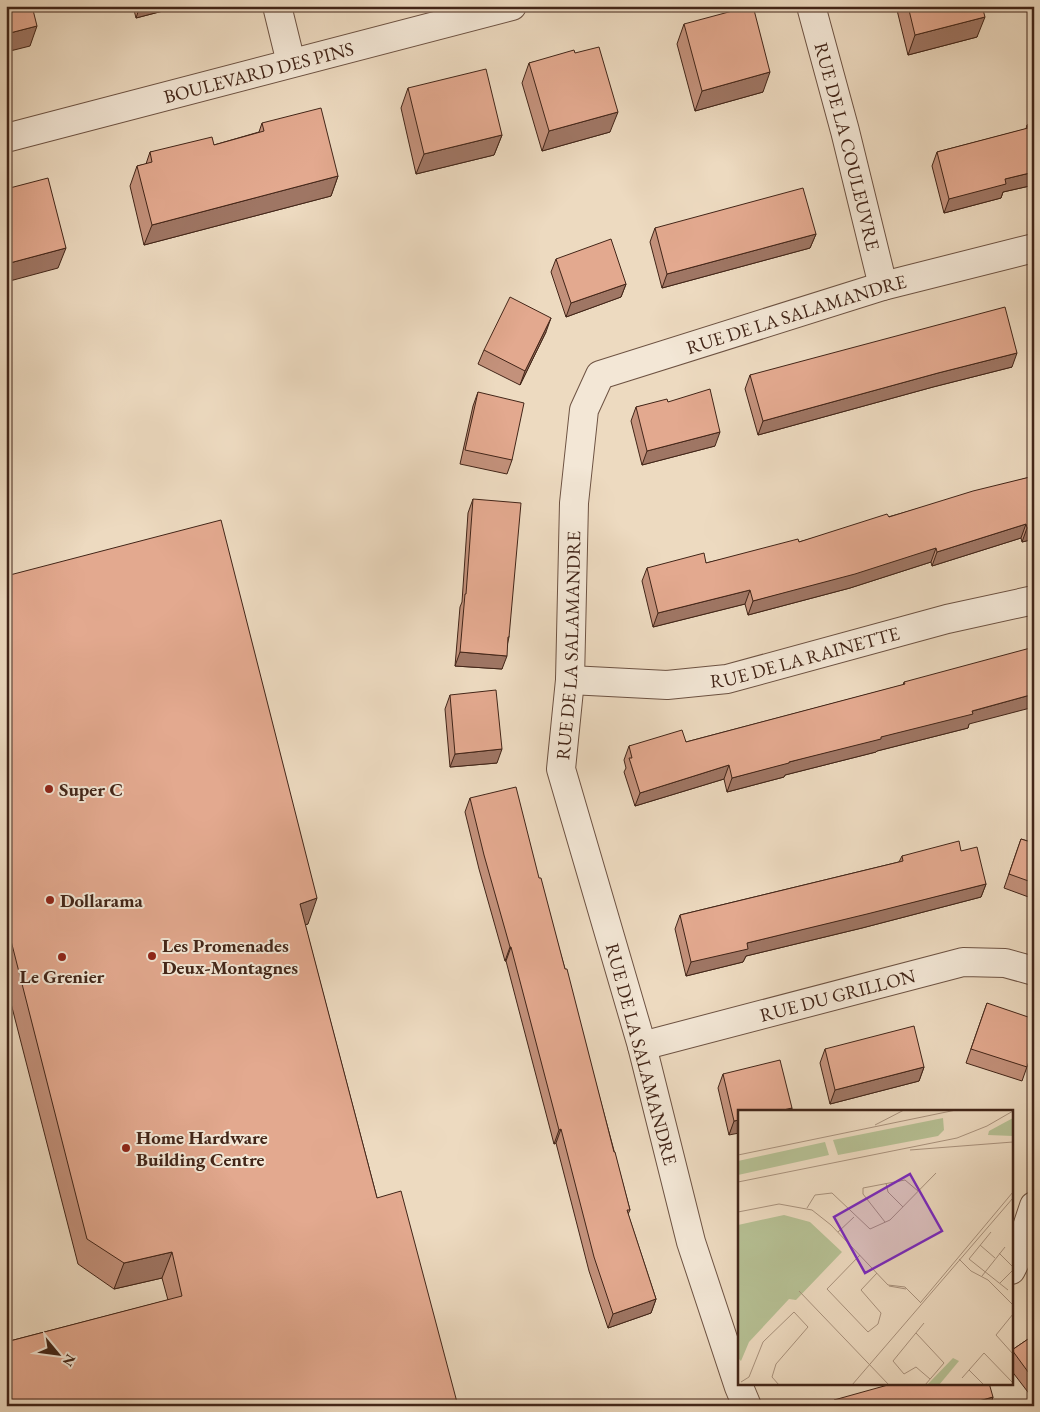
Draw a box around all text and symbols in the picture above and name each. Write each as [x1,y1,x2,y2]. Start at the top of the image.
street label: BOULEVARD DES PINS [161,36,356,109]
street label: RUE DE LA COULEUVRE [808,40,886,253]
street label: RUE DE LA SALAMANDRE [683,269,909,360]
street label: RUE DE LA SALAMANDRE [550,530,586,761]
street label: RUE DE LA RAINETTE [709,620,902,694]
place label: Super C [59,777,123,802]
marker: Super C [43,783,55,795]
place label: Dollarama [60,888,143,913]
marker: Dollarama [44,894,56,906]
place label: Les Promenades Deux-Montagnes [162,933,298,980]
street label: RUE DE LA SALAMANDRE [600,940,683,1168]
marker: Les Promenades Deux-Montagnes [146,950,158,962]
marker: Le Grenier [56,951,68,963]
street label: RUE DU GRILLON [757,963,918,1028]
place label: Le Grenier [19,964,105,989]
inset map [738,1110,1012,1384]
place label: Home Hardware Building Centre [136,1125,268,1172]
marker: Home Hardware Building Centre [120,1142,132,1154]
north arrow [32,1330,82,1380]
text: N [58,1351,80,1370]

